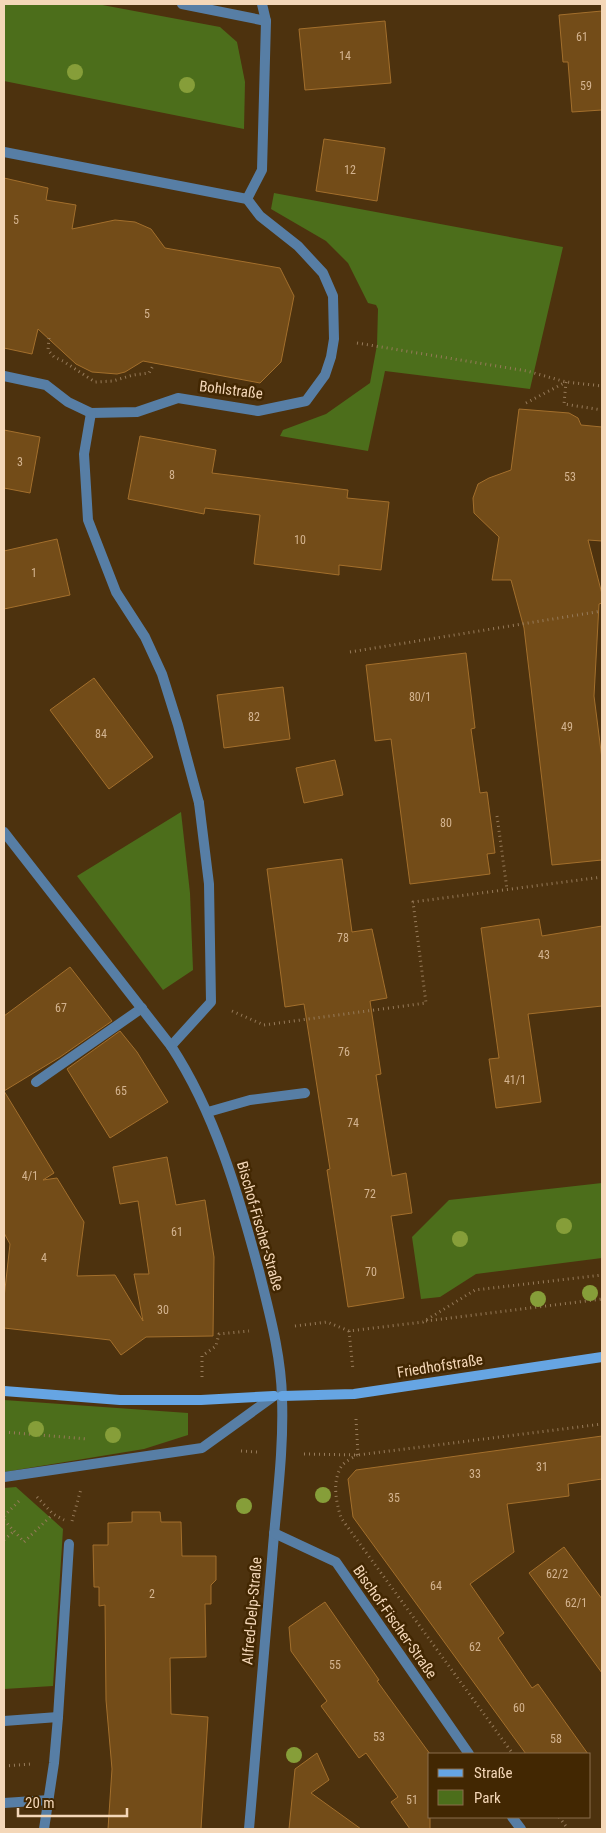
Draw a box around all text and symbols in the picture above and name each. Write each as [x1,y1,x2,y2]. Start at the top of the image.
house number: 61 [576,30,588,44]
house number: 14 [339,49,351,63]
house number: 59 [580,79,592,93]
house number: 12 [344,163,356,177]
house number: 5 [13,213,19,227]
house number: 5 [144,307,150,321]
street label: Bohlstraße [198,377,264,403]
house number: 3 [17,455,23,469]
house number: 8 [169,468,175,482]
house number: 53 [564,470,576,484]
house number: 10 [294,533,306,547]
house number: 1 [31,566,37,580]
house number: 80/1 [409,690,431,704]
house number: 82 [248,710,260,724]
house number: 49 [561,720,573,734]
house number: 84 [95,727,107,741]
house number: 80 [440,816,452,830]
house number: 78 [337,931,349,945]
house number: 43 [538,948,550,962]
house number: 67 [55,1001,67,1015]
house number: 76 [338,1045,350,1059]
house number: 41/1 [504,1073,526,1087]
house number: 65 [115,1084,127,1098]
house number: 74 [347,1116,359,1130]
street label: Bischof-Fischer-Straße [233,1159,287,1293]
house number: 4/1 [22,1169,38,1183]
house number: 72 [364,1187,376,1201]
house number: 61 [171,1225,183,1239]
house number: 4 [41,1251,47,1265]
house number: 70 [365,1265,377,1279]
house number: 30 [157,1303,169,1317]
street label: Friedhofstraße [396,1350,484,1382]
house number: 31 [536,1460,548,1474]
house number: 33 [469,1467,481,1481]
house number: 35 [388,1491,400,1505]
street label: Alfred-Delp-Straße [238,1556,266,1666]
street label: Bischof-Fischer-Straße [349,1562,441,1682]
house number: 62/2 [546,1567,568,1581]
house number: 64 [430,1579,442,1593]
house number: 2 [149,1587,155,1601]
house number: 62/1 [565,1596,587,1610]
house number: 62 [469,1640,481,1654]
house number: 55 [329,1658,341,1672]
house number: 60 [513,1701,525,1715]
house number: 53 [373,1730,385,1744]
house number: 58 [550,1732,562,1746]
legend [428,1753,591,1818]
text: Straße [474,1764,513,1782]
scale bar [18,1786,126,1818]
text: Park [474,1789,501,1807]
house number: 51 [406,1793,418,1807]
text: 20 m [25,1794,55,1812]

